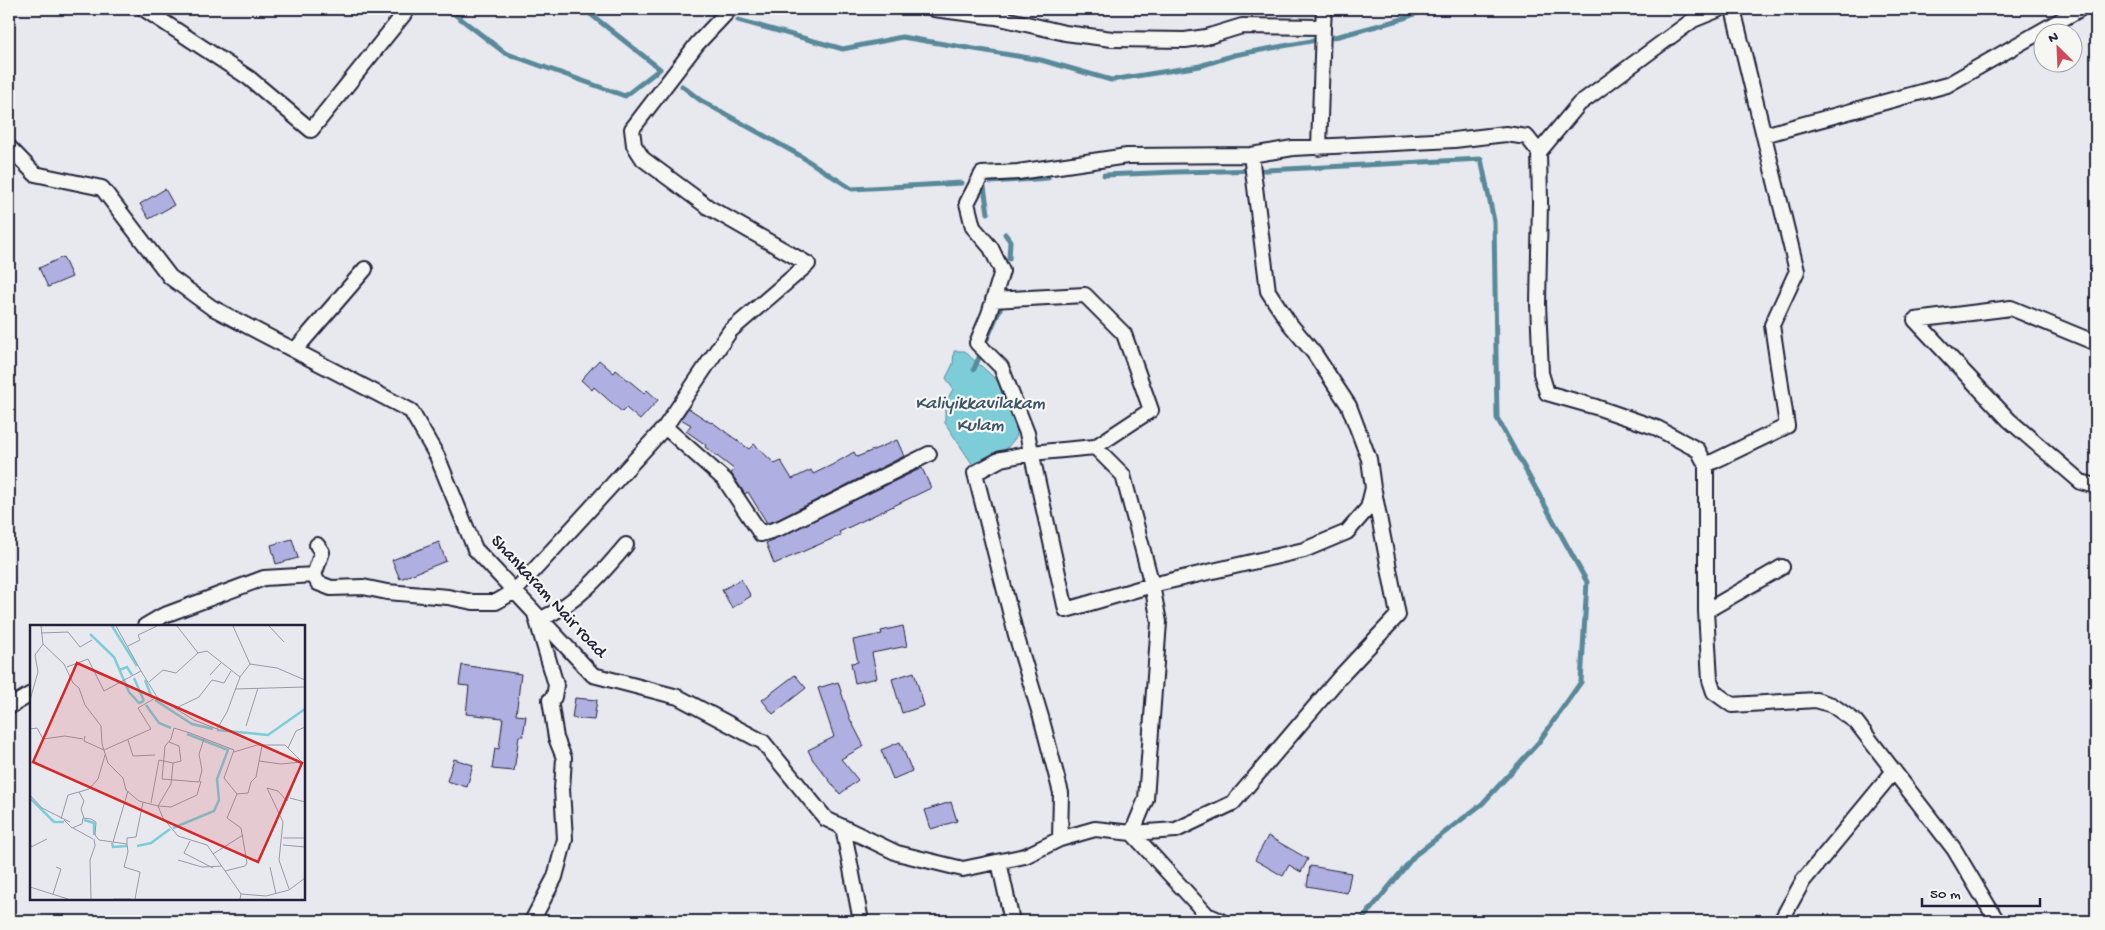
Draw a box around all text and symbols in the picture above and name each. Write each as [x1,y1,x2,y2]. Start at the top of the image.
north arrow [2032,22,2082,72]
text: N [2046,29,2061,48]
water label: Kaliyikkavilakam Kulam [915,393,1046,438]
street label: Shankaram Nair road [486,531,611,664]
inset map [30,625,305,900]
scale bar [1922,875,2040,907]
text: 50 m [1930,886,1961,904]

